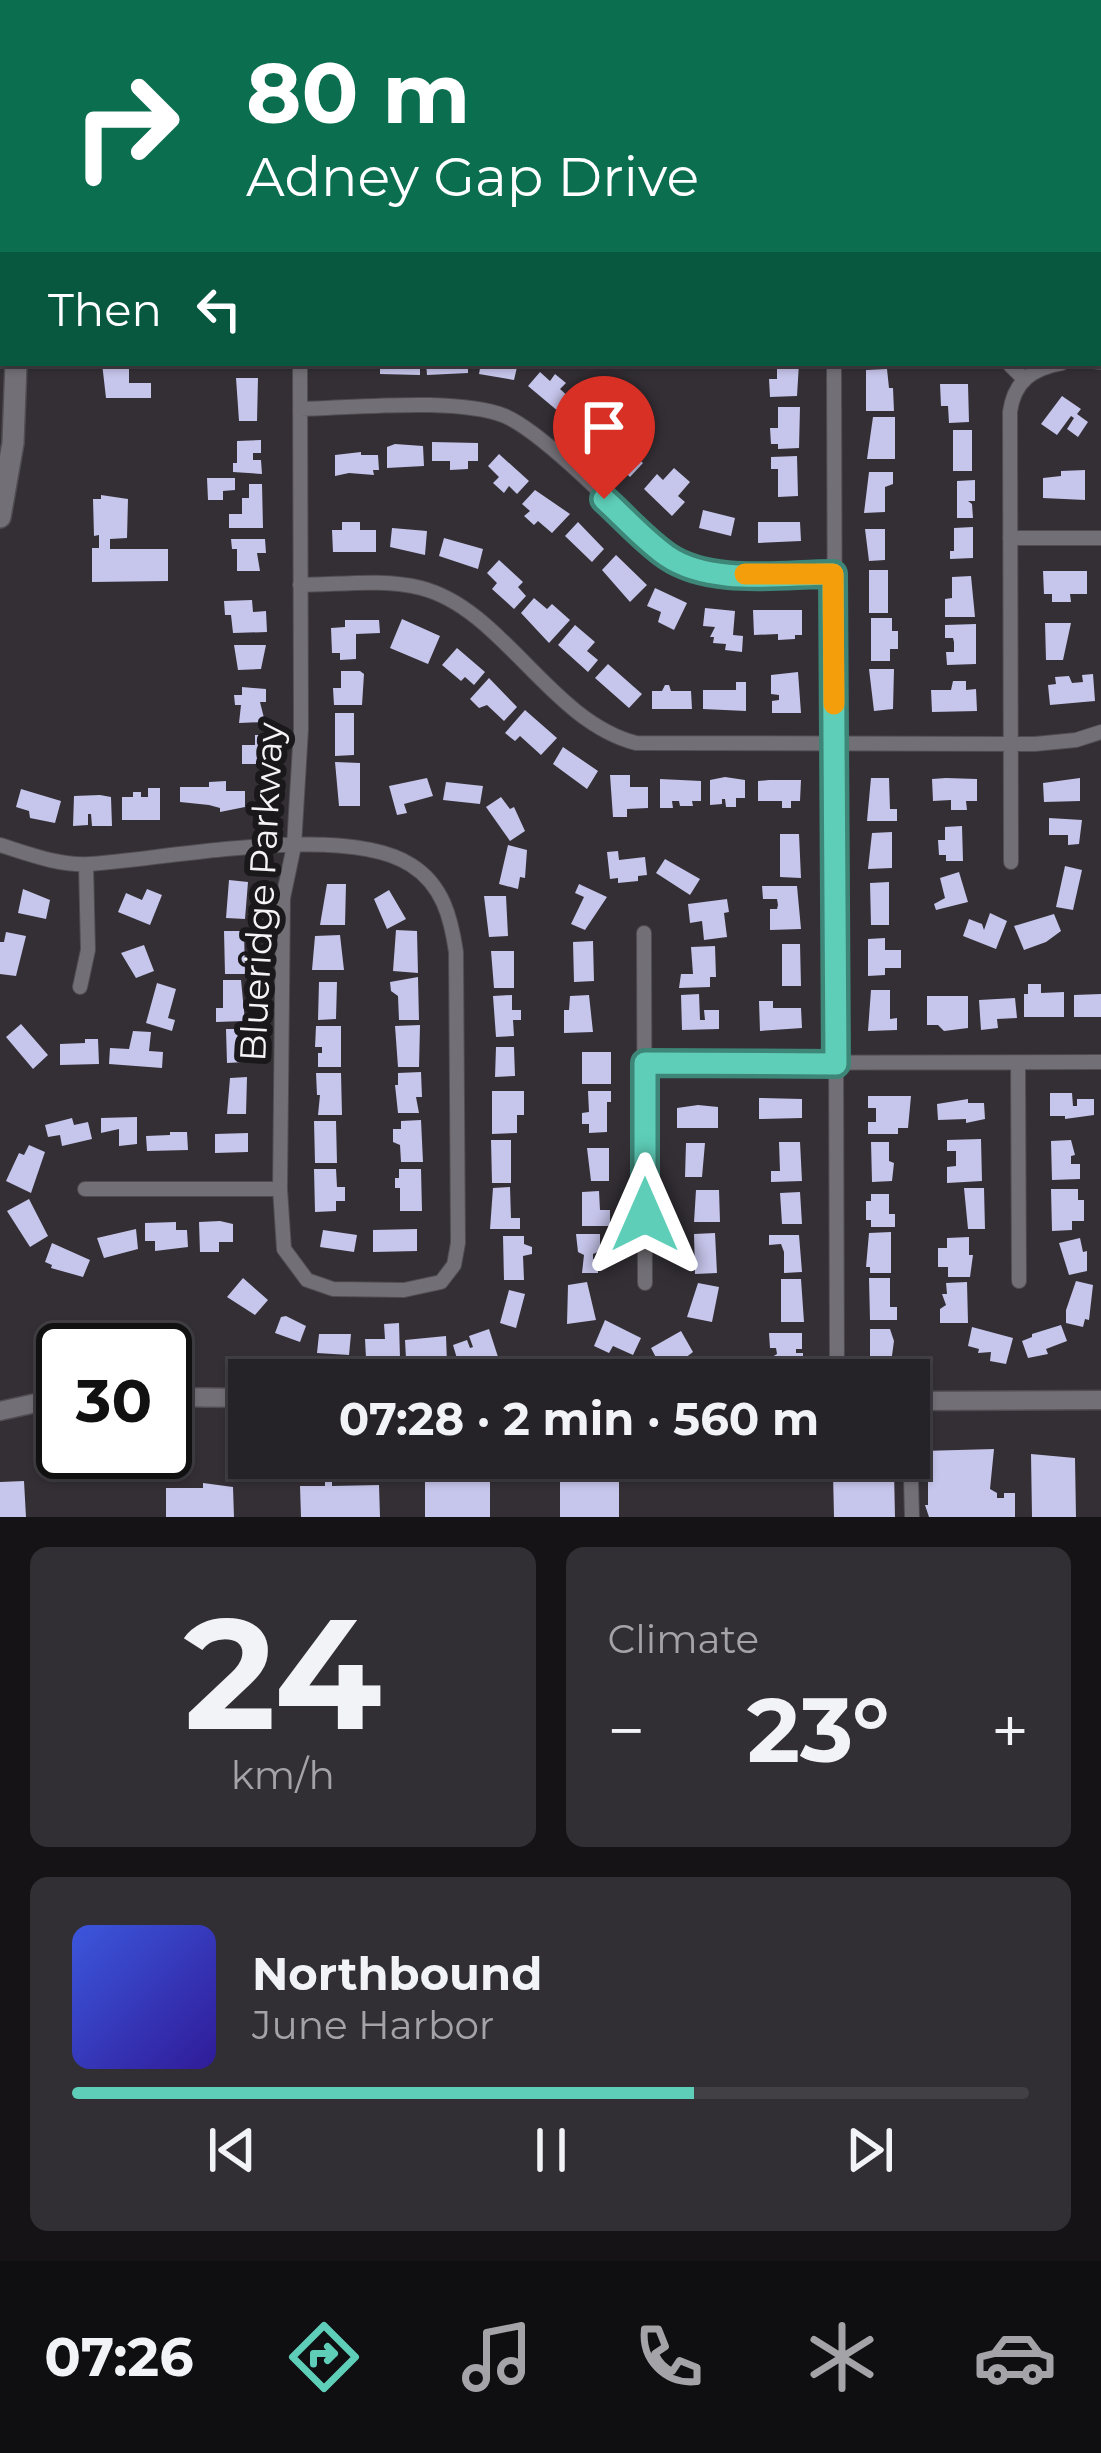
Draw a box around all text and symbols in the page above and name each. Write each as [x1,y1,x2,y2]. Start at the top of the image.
text: 80 m [246,42,470,144]
icon: right [48,48,204,204]
text: Adney Gap Drive [246,144,699,210]
icon: left [186,276,252,342]
text: Then [48,282,162,337]
pin [553,376,655,499]
icon: arrive [571,394,637,460]
street label: Blueridge Parkway [230,721,292,1062]
position arrow [582,1152,708,1278]
speed limit sign: 30 [36,1323,192,1479]
text: 07:28 · 2 min · 560 m [339,1391,819,1446]
text: 24 [184,1578,382,1768]
text: Climate [608,1615,759,1663]
text: 23° [747,1675,890,1785]
text: − [608,1690,645,1771]
text: + [991,1690,1029,1771]
text: km/h [231,1751,335,1799]
text: Northbound [252,1946,542,2001]
text: June Harbor [252,2001,494,2049]
icon: previous [199,2117,265,2183]
icon: pause [518,2117,584,2183]
icon: next [837,2117,903,2183]
icon: directions [282,2315,366,2399]
icon: music [455,2315,539,2399]
icon: phone [627,2315,711,2399]
icon: climate [800,2315,884,2399]
icon: car [973,2315,1057,2399]
text: 07:26 [44,2324,194,2390]

